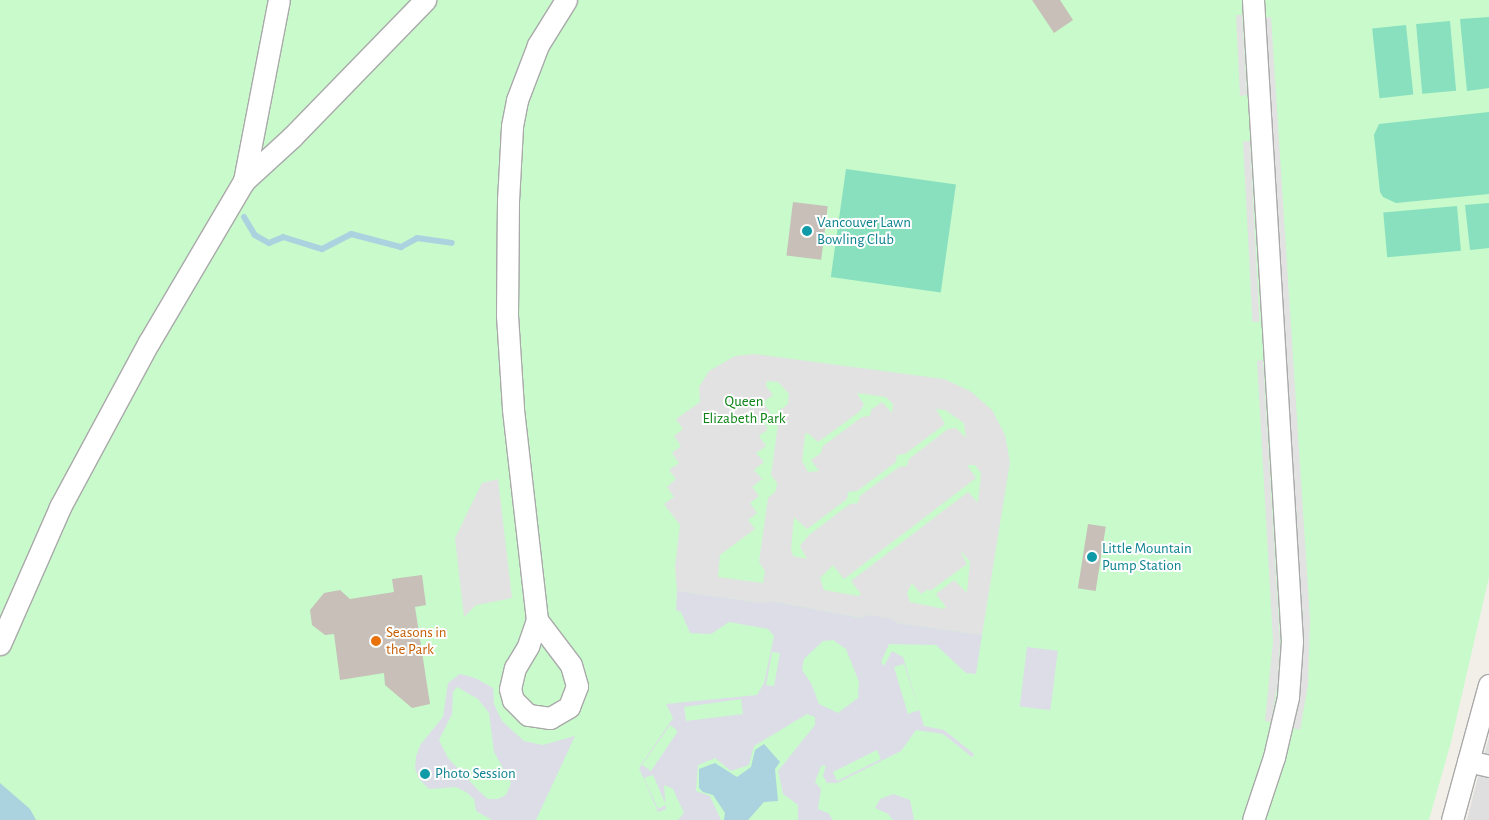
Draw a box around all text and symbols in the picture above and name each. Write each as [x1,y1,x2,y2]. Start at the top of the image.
place label: Vancouver Lawn Bowling Club [817,213,911,248]
marker: Vancouver Lawn Bowling Club [801,225,813,237]
park label: Queen Elizabeth Park [702,392,786,427]
place label: Little Mountain Pump Station [1102,539,1192,574]
marker: Little Mountain Pump Station [1086,551,1098,563]
place label: Seasons in the Park [386,623,447,658]
marker: Seasons in the Park [370,635,382,647]
place label: Photo Session [435,765,516,783]
marker: Photo Session [419,768,431,780]

